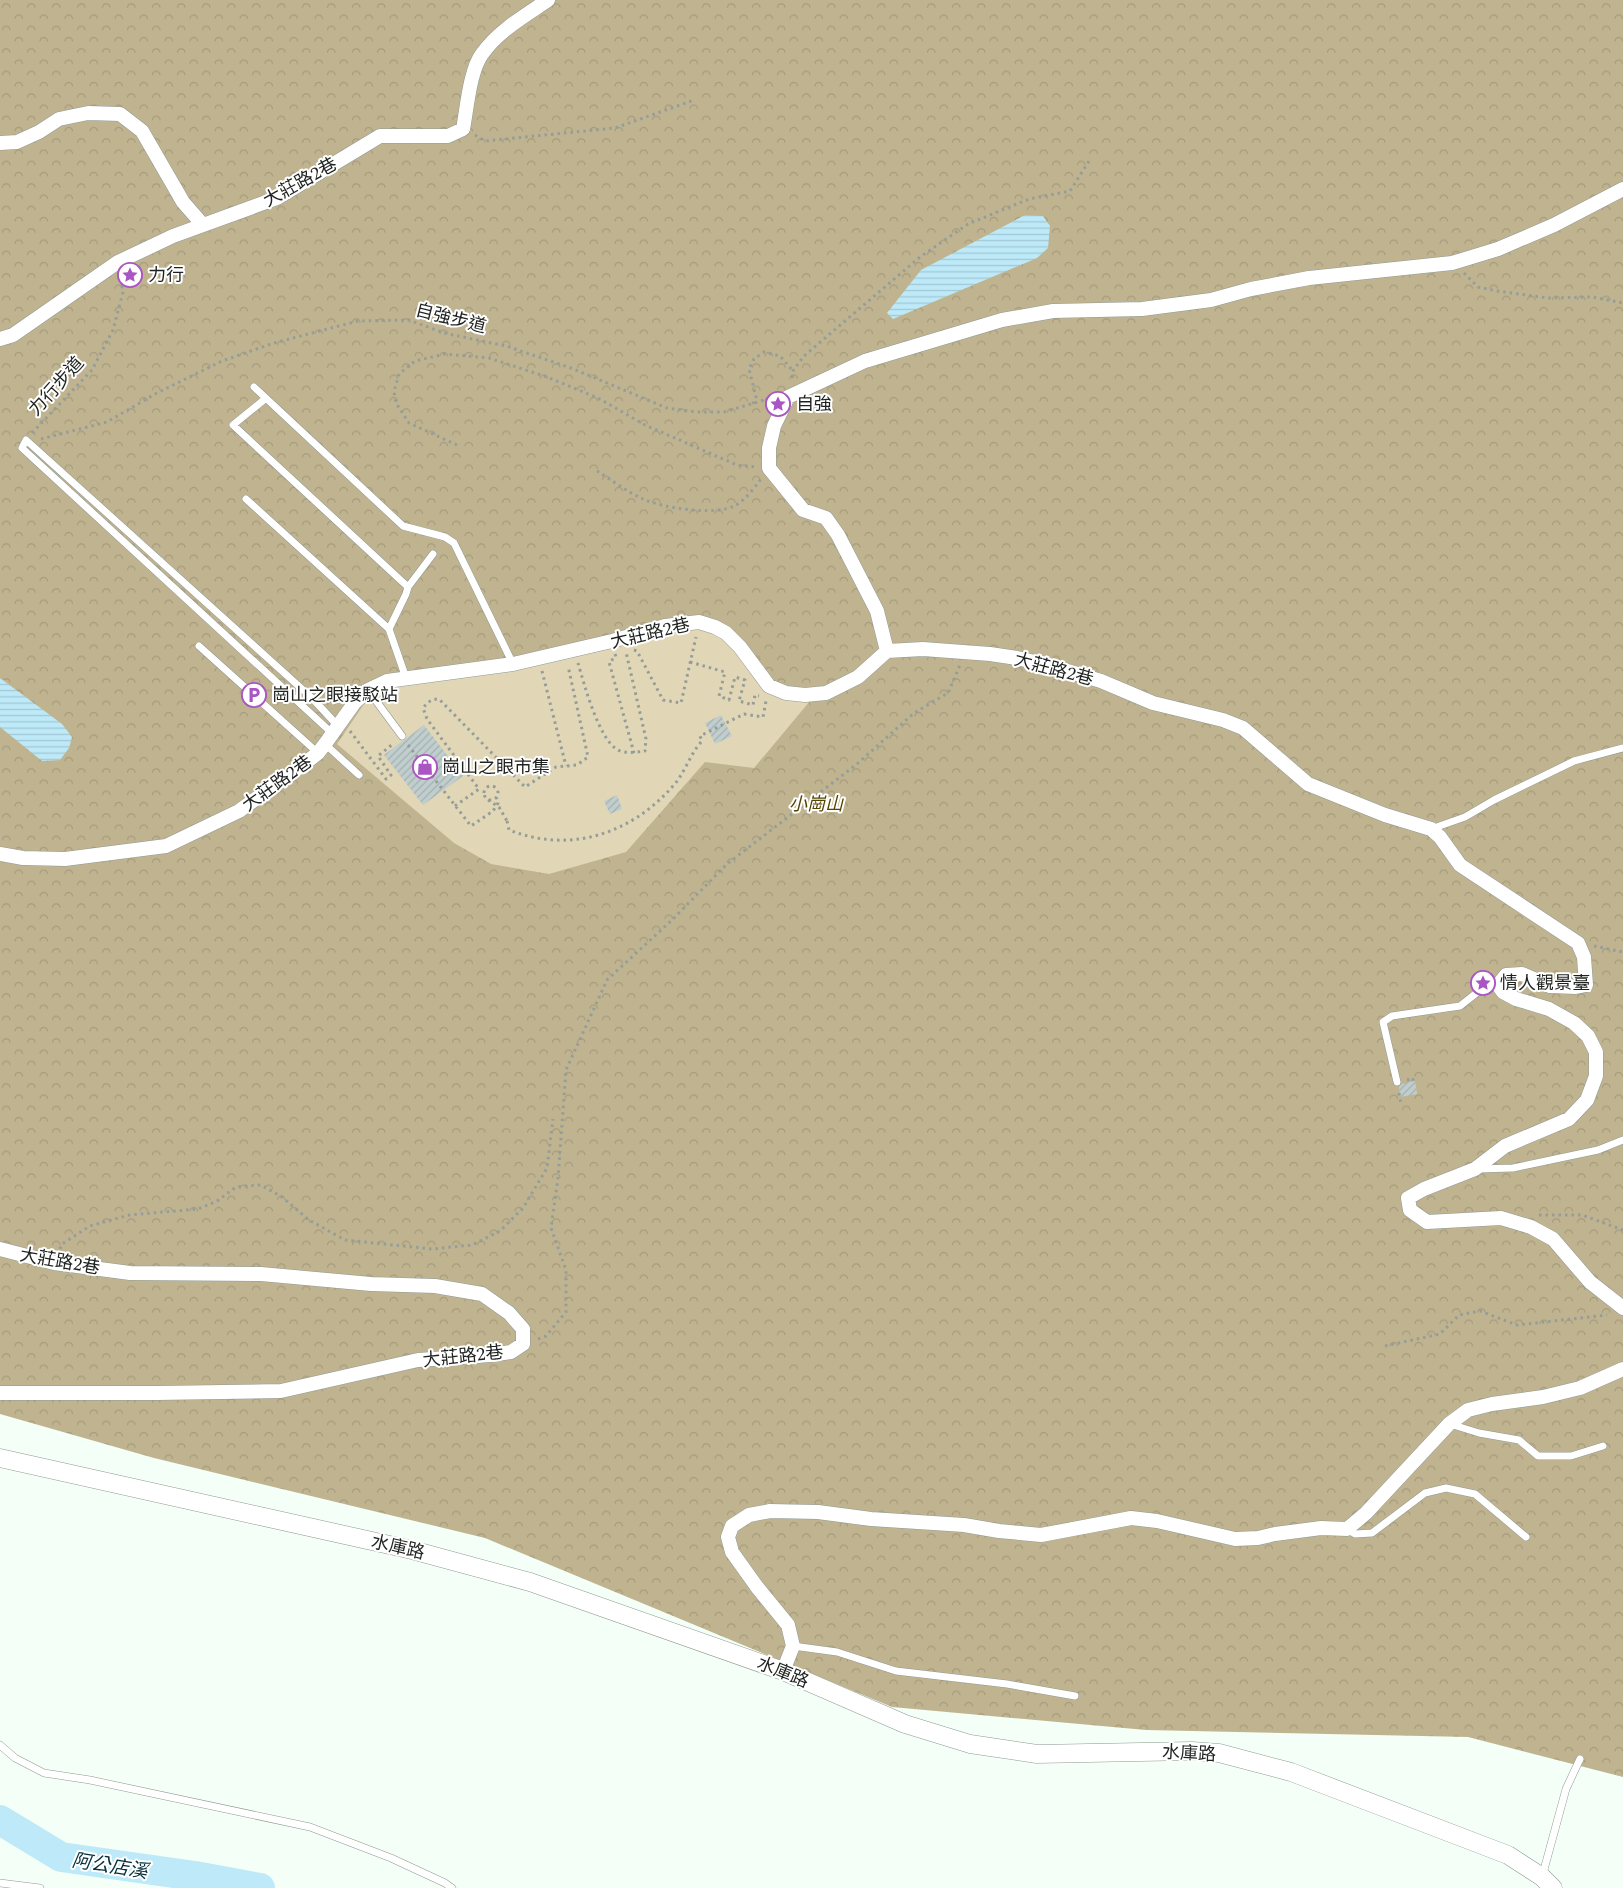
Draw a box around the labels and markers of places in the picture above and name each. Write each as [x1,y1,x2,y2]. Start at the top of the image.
place icon: 力行 [117,262,143,288]
place label: 力行 [148,262,184,289]
place icon: 自強 [765,391,791,417]
place label: 自強 [796,391,832,418]
parking icon: 崗山之眼接駁站 [241,682,267,708]
place label: 崗山之眼接駁站 [272,682,398,709]
shop icon: 崗山之眼市集 [412,754,438,780]
place label: 崗山之眼市集 [442,754,550,781]
place icon: 情人觀景臺 [1470,970,1496,996]
place label: 情人觀景臺 [1500,970,1590,997]

